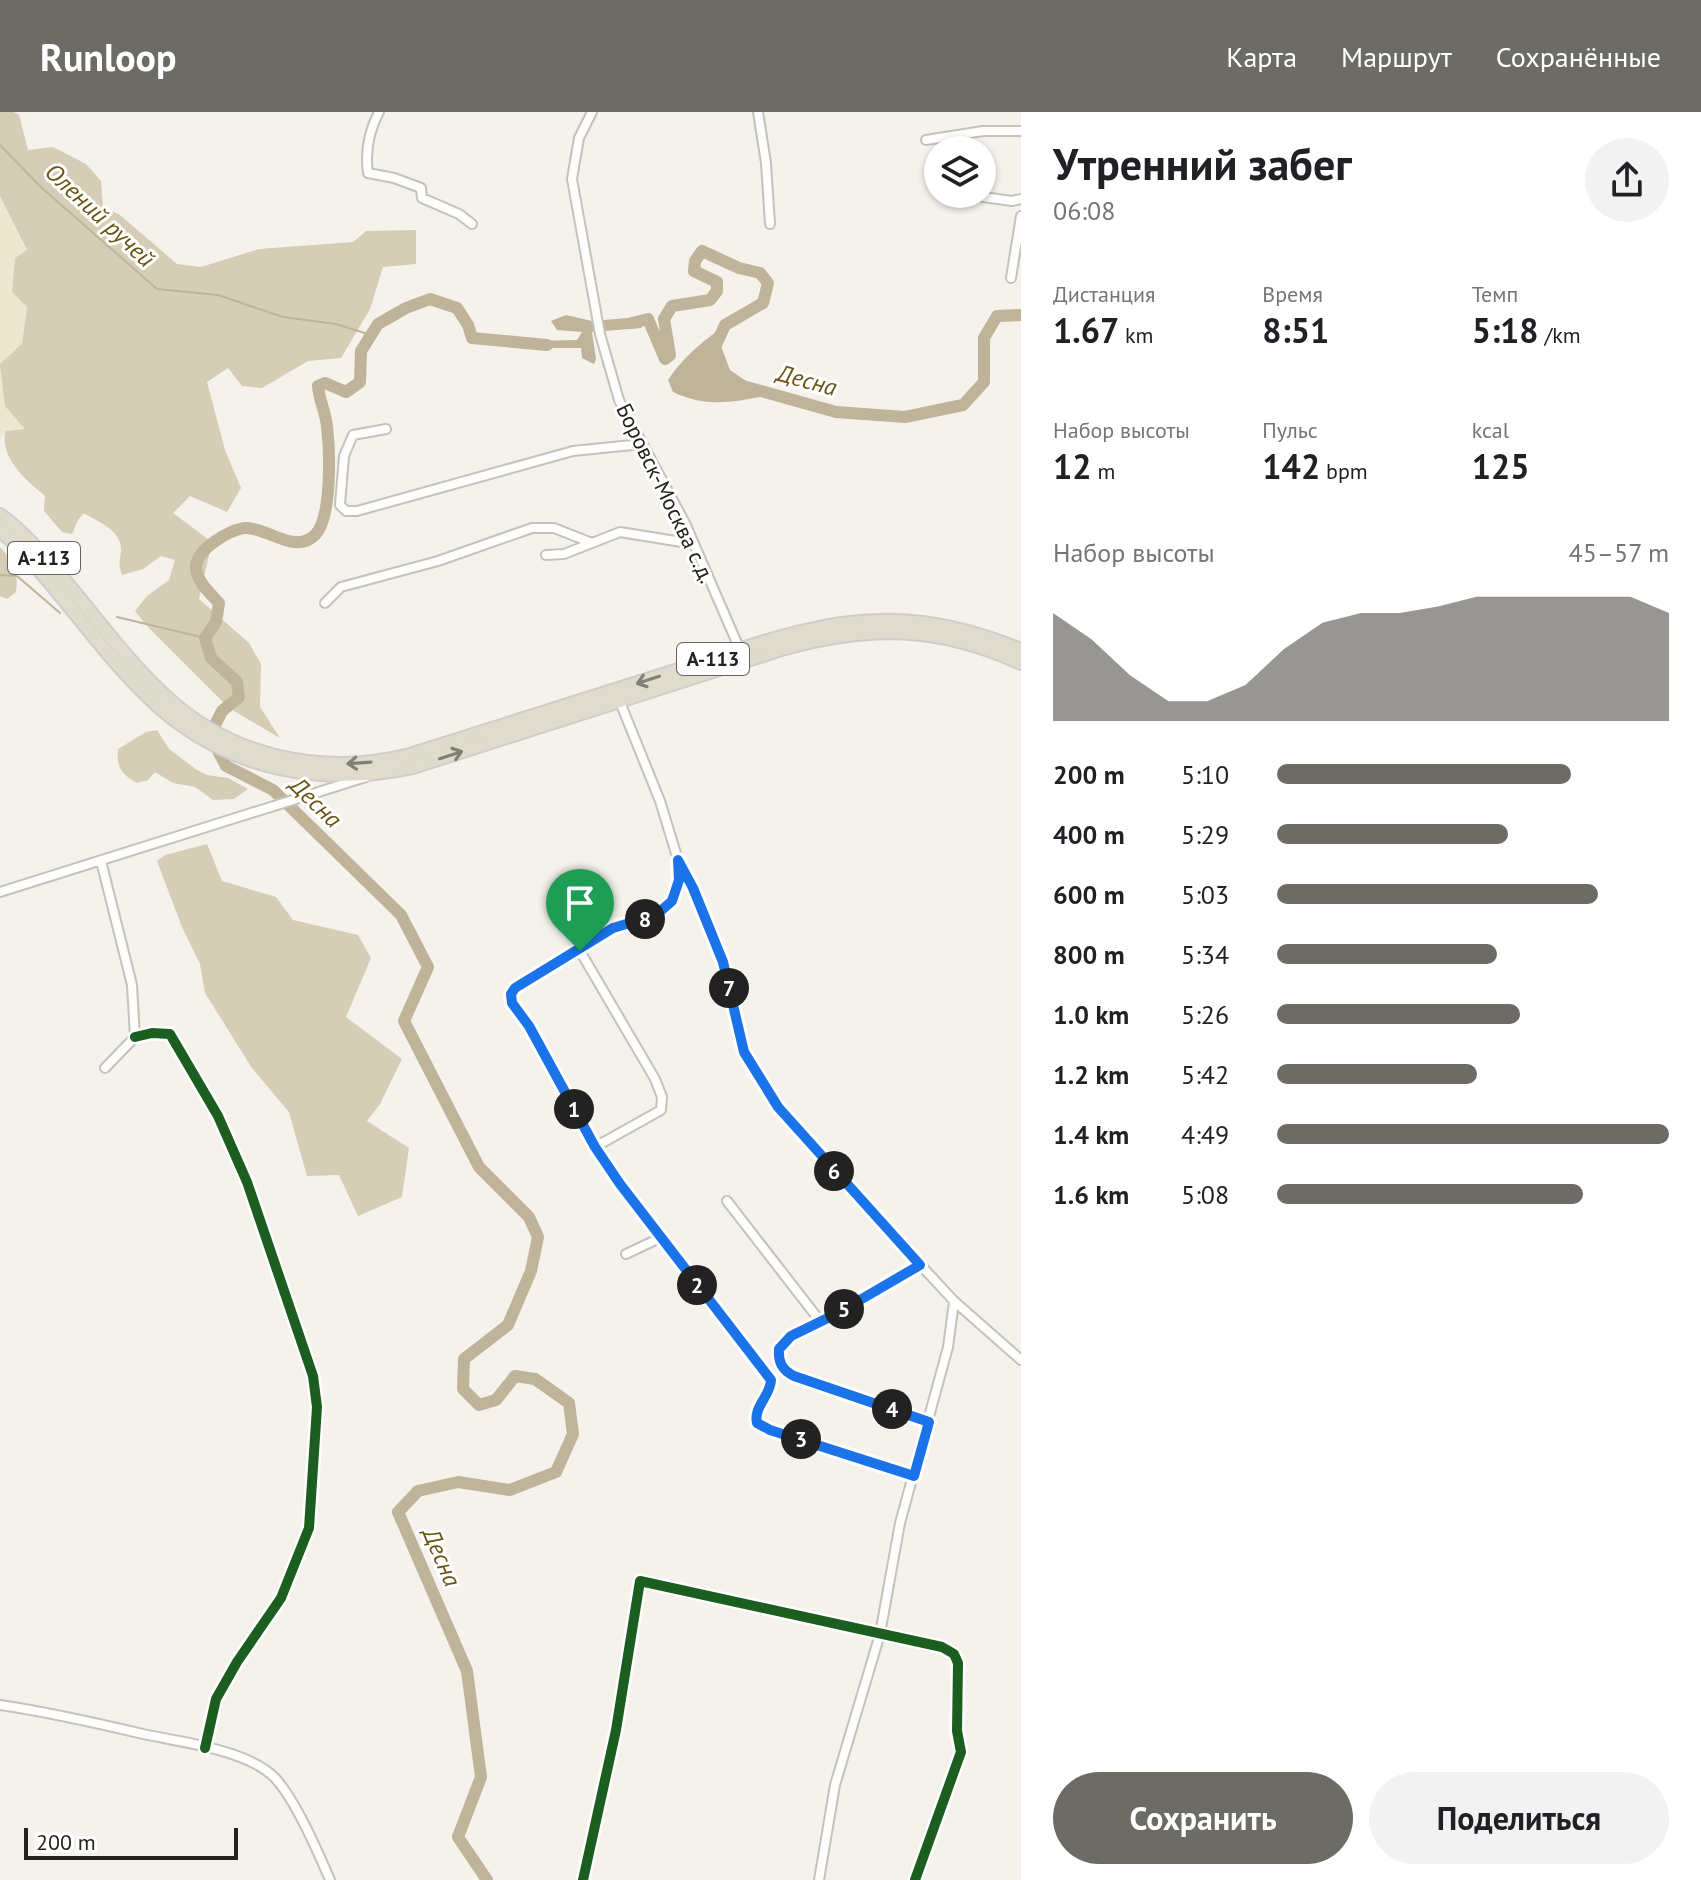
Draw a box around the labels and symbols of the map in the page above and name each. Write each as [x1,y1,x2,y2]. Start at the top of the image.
water label: Олений ручей [39,156,161,274]
water label: Десна [772,357,841,403]
street label: Боровск-Москва с.д. [610,399,722,587]
road number: А-113 [8,542,80,574]
road number: А-113 [677,643,749,675]
one-way arrow [635,673,661,688]
one-way arrow [438,747,463,762]
one-way arrow [346,756,373,771]
water label: Десна [282,768,349,834]
pin [546,869,614,951]
pin: 8 [625,899,665,939]
pin: 7 [709,968,749,1008]
pin: 1 [554,1089,594,1129]
pin: 6 [814,1151,854,1191]
pin: 2 [677,1265,717,1305]
pin: 5 [824,1289,864,1329]
pin: 4 [872,1389,912,1429]
pin: 3 [781,1419,821,1459]
water label: Десна [415,1521,468,1591]
scale bar [24,1824,238,1860]

